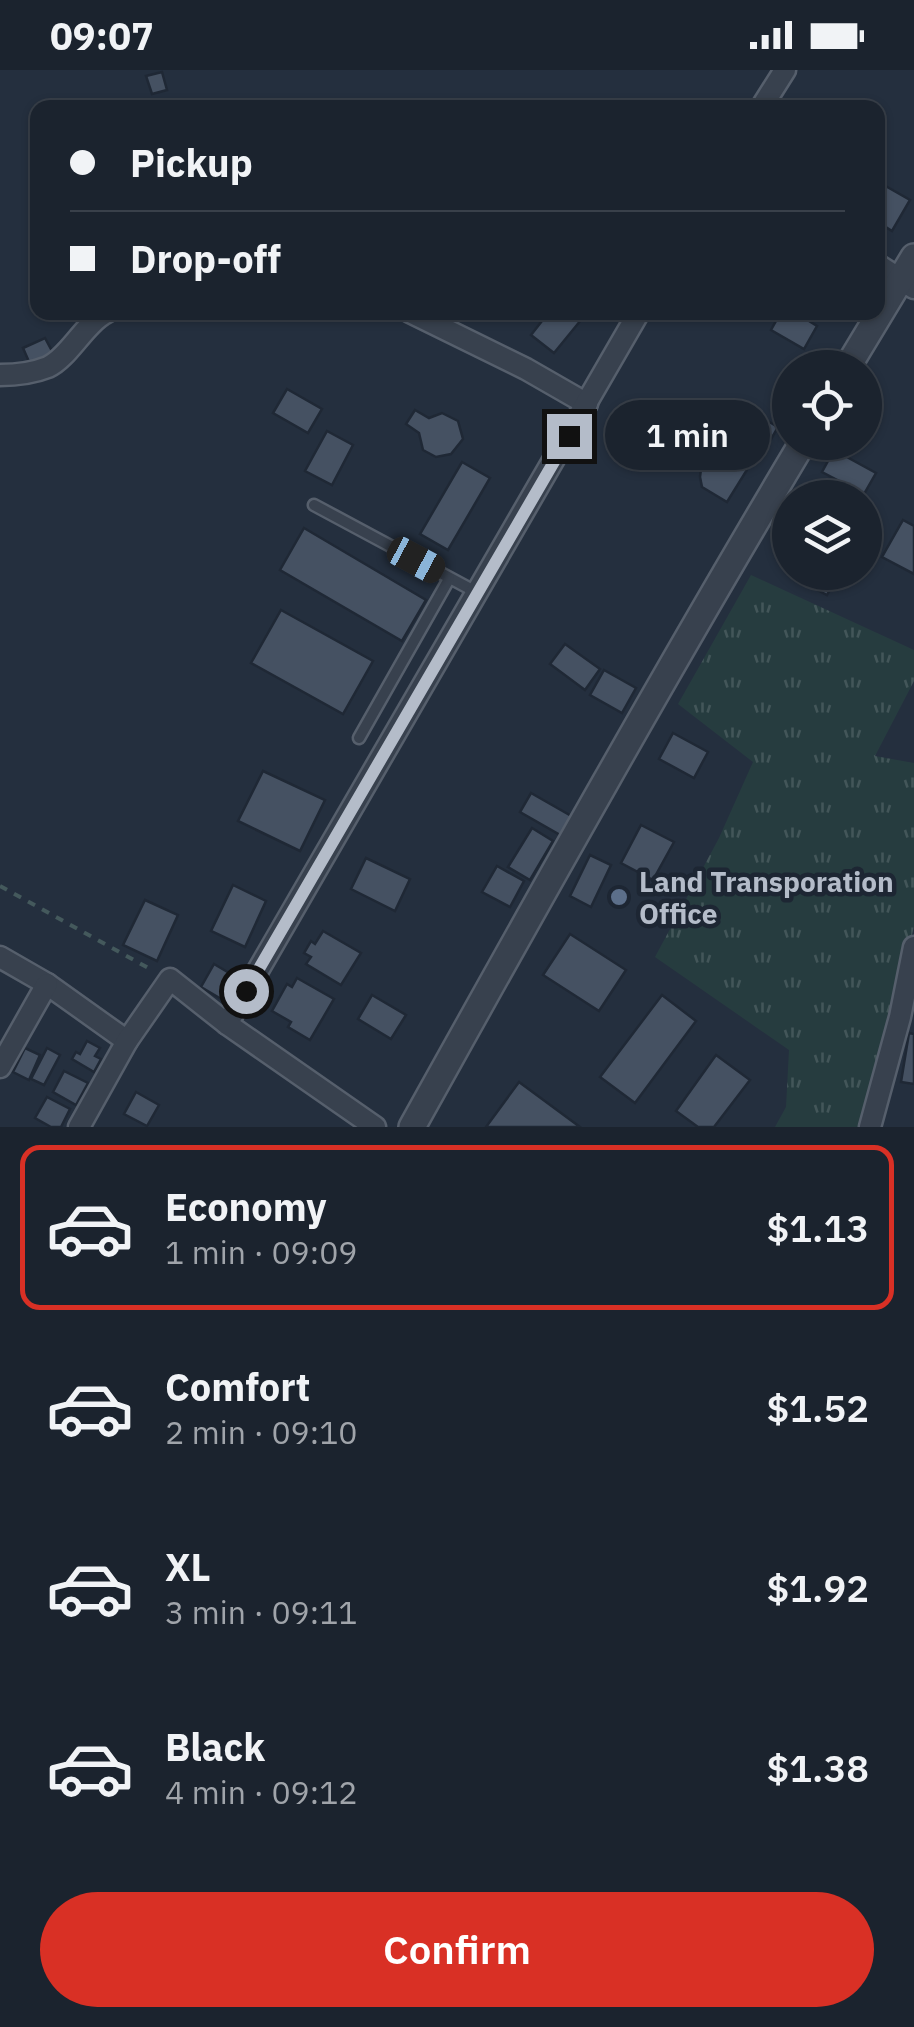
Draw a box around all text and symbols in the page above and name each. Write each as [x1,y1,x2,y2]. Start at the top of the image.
text: 09:07 [50,11,154,60]
text: Pickup [130,138,253,187]
text: Drop-off [130,234,281,283]
map controls [772,350,882,590]
button: locate [772,350,882,460]
callout: 1 min [604,401,769,471]
route end [547,414,592,459]
text: 1 min [646,414,729,456]
button: layers [772,480,882,590]
car [382,533,450,587]
place label: Land Transporation Office [639,863,894,932]
marker: Land Transporation Office [608,886,630,908]
route start [224,969,269,1014]
text: Economy [165,1182,327,1231]
icon: car [45,1183,135,1273]
text: $1.13 [766,1203,869,1252]
text: 1 min · 09:09 [165,1231,358,1273]
text: Comfort [165,1362,310,1411]
icon: car [45,1363,135,1453]
text: $1.52 [766,1383,869,1432]
text: 2 min · 09:10 [165,1411,358,1453]
text: XL [165,1542,211,1591]
icon: car [45,1543,135,1633]
text: $1.92 [766,1563,869,1612]
text: 3 min · 09:11 [165,1591,358,1633]
text: Black [165,1722,265,1771]
icon: car [45,1723,135,1813]
text: $1.38 [766,1743,869,1792]
text: 4 min · 09:12 [165,1771,358,1813]
button: Confirm [40,1892,874,2007]

